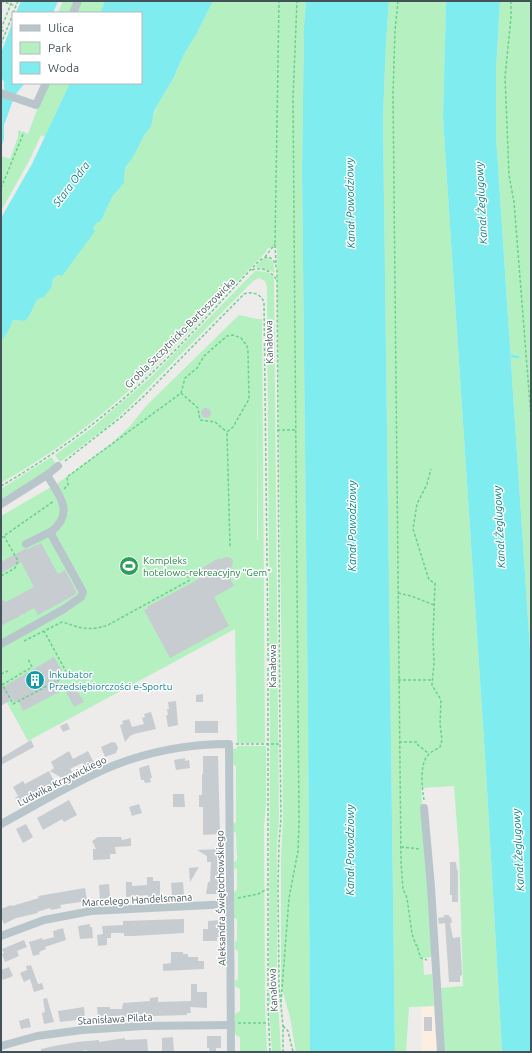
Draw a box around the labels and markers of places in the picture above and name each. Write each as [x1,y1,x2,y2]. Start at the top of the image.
sports icon: Kompleks hotelowo-rekreacyjny "Gem" [118,555,140,577]
place label: Kompleks hotelowo-rekreacyjny "Gem" [143,555,271,578]
building icon: Inkubator Przedsiębiorczości e-Sportu [24,669,46,691]
place label: Inkubator Przedsiębiorczości e-Sportu [49,669,172,692]

